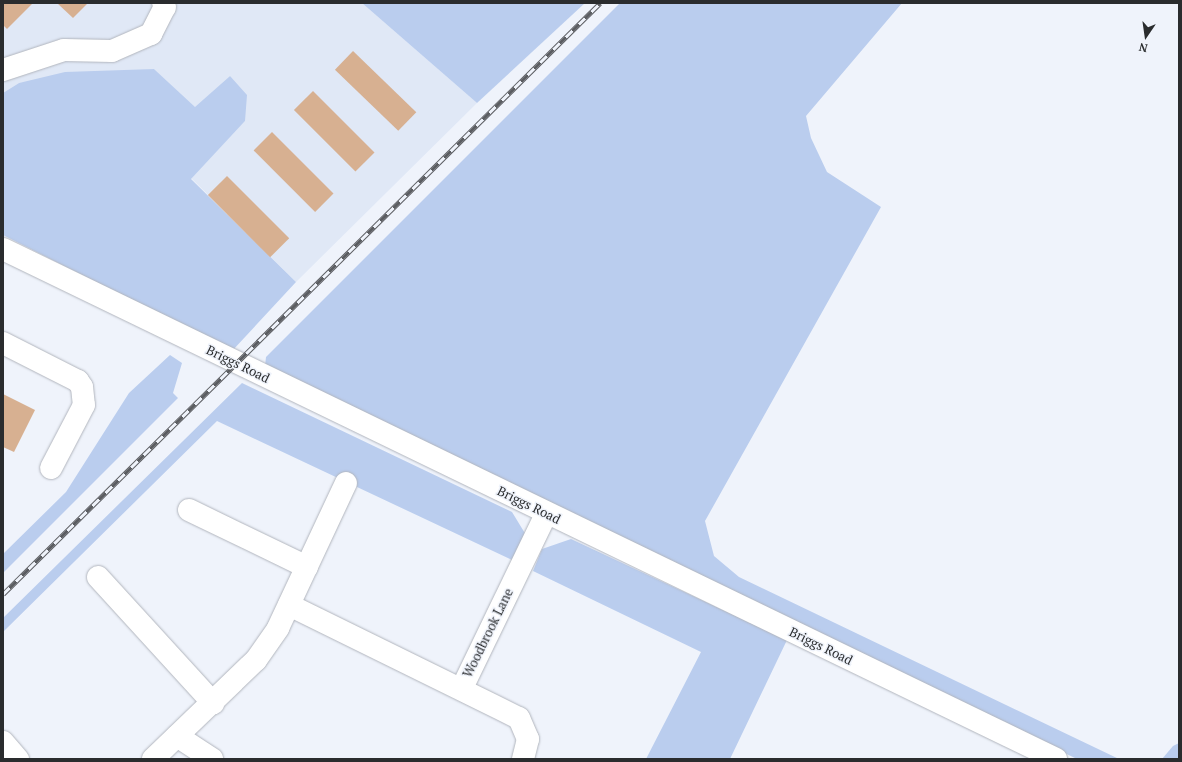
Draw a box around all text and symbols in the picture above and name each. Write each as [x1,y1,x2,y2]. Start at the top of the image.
north arrow [1126,16,1166,56]
text: N [1138,40,1149,55]
street label: Briggs Road [204,342,272,386]
street label: Briggs Road [495,483,563,527]
street label: Woodbrook Lane [460,586,516,680]
street label: Briggs Road [787,624,855,668]

